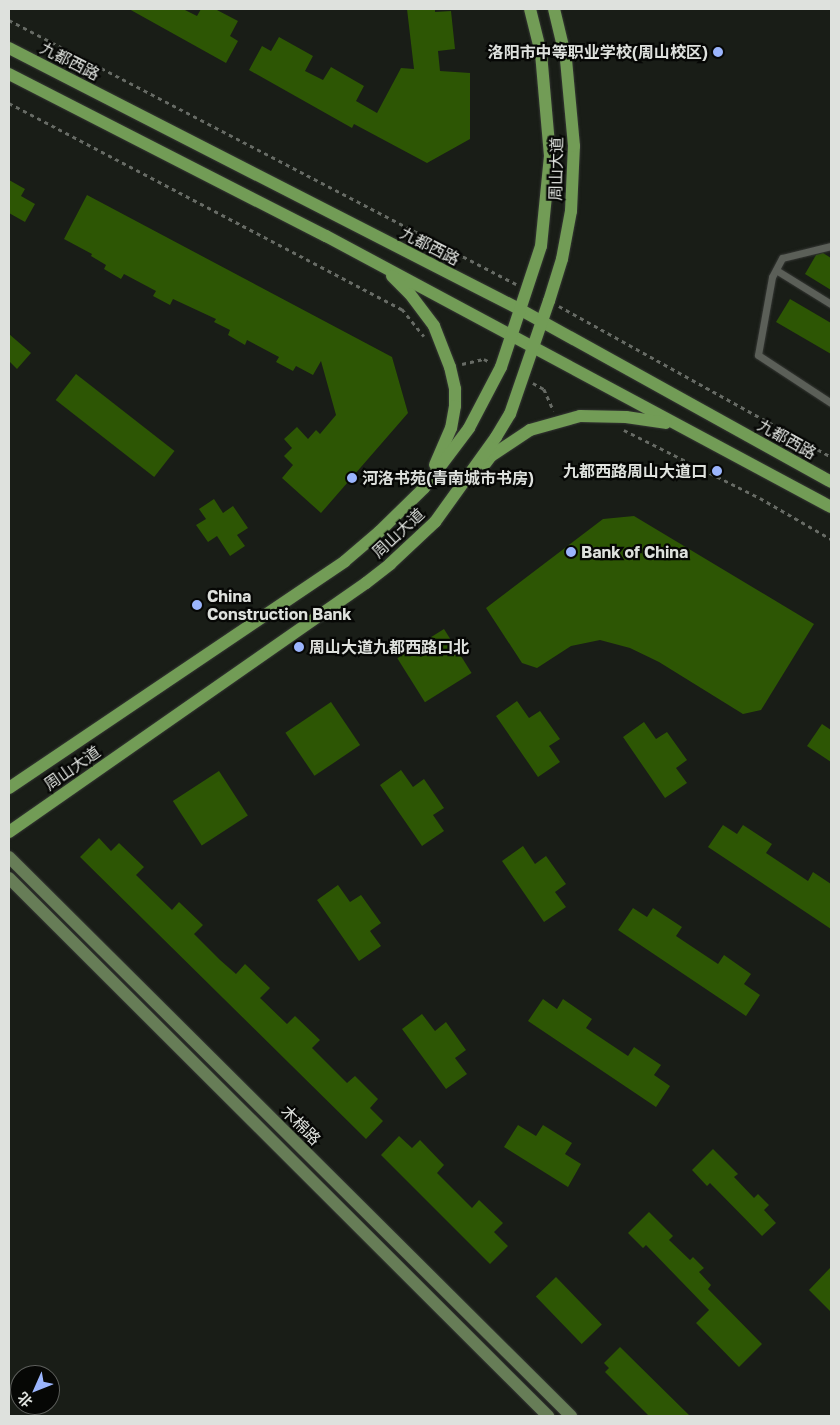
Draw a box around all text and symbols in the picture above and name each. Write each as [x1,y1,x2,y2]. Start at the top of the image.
street label: 九都西路 [37,38,103,84]
place label: 洛阳市中等职业学校(周山校区) [488,42,708,62]
marker: 洛阳市中等职业学校(周山校区) [712,46,724,58]
street label: 周山大道 [546,137,566,201]
street label: 九都西路 [397,223,463,269]
street label: 九都西路 [754,415,820,463]
place label: 九都西路周山大道口 [563,461,707,481]
marker: 九都西路周山大道口 [711,465,723,477]
place label: 河洛书苑(青南城市书房) [362,468,534,488]
marker: 河洛书苑(青南城市书房) [346,472,358,484]
street label: 周山大道 [368,504,428,562]
place label: Bank of China [581,542,688,562]
marker: Bank of China [565,546,577,558]
place label: China Construction Bank [207,586,351,624]
marker: China Construction Bank [191,599,203,611]
place label: 周山大道九都西路口北 [309,637,469,657]
marker: 周山大道九都西路口北 [293,641,305,653]
street label: 周山大道 [40,742,104,794]
street label: 木棉路 [277,1101,325,1149]
north arrow [10,1365,60,1415]
text: 北 [14,1389,36,1411]

